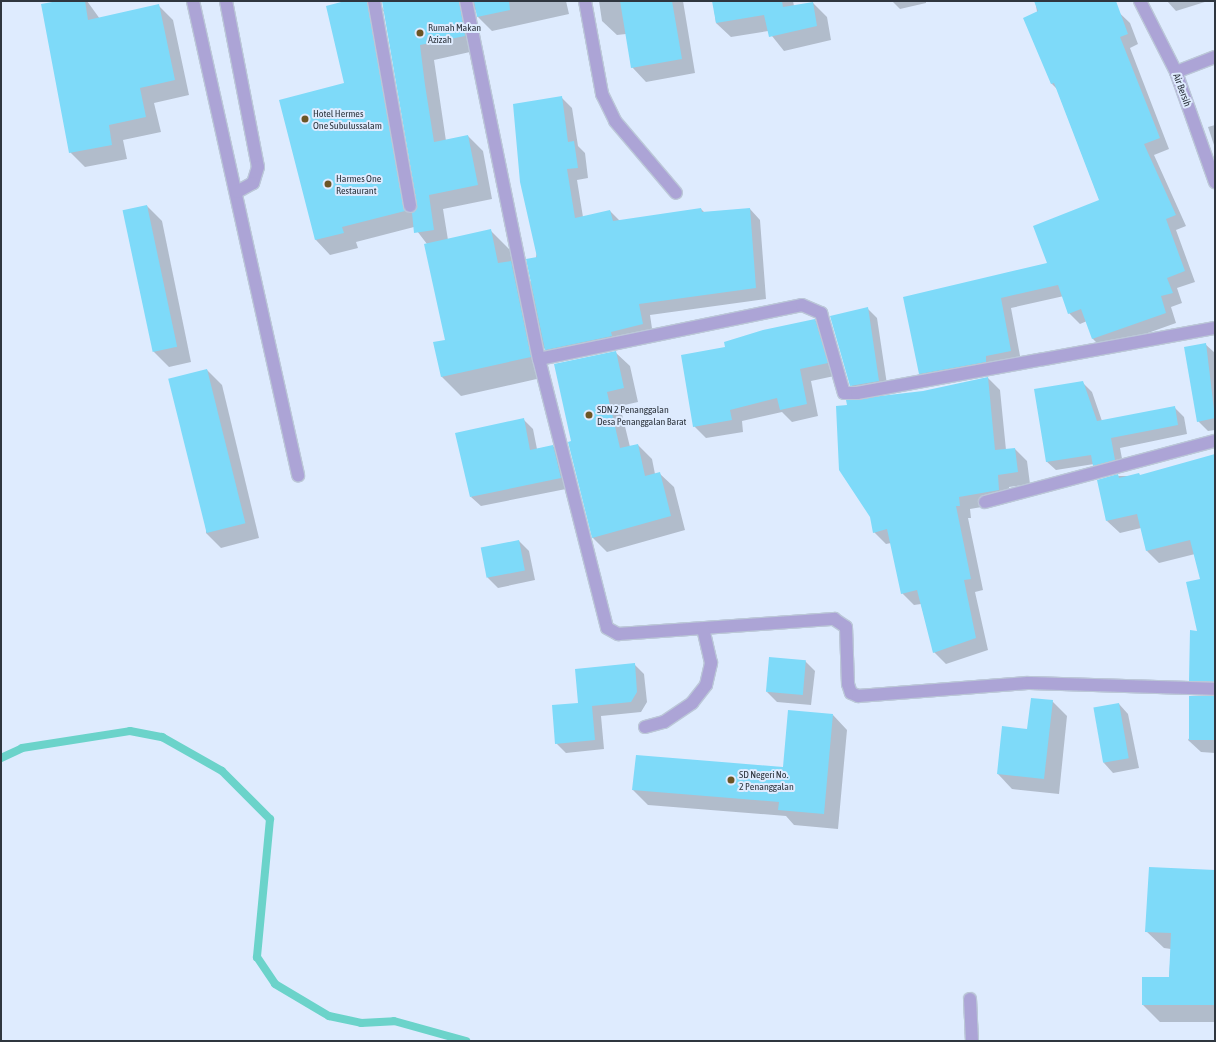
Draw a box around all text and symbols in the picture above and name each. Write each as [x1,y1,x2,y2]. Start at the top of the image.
place label: Rumah Makan Azizah [428,21,481,44]
marker: Rumah Makan Azizah [415,28,425,38]
street label: Air Bersih [1170,72,1194,108]
place label: Hotel Hermes One Subulussalam [313,107,382,130]
marker: Hotel Hermes One Subulussalam [300,114,310,124]
place label: Harmes One Restaurant [336,172,381,196]
marker: Harmes One Restaurant [323,179,333,189]
place label: SDN 2 Penanggalan Desa Penanggalan Barat [597,403,686,426]
marker: SDN 2 Penanggalan Desa Penanggalan Barat [584,410,594,420]
place label: SD Negeri No. 2 Penanggalan [739,768,794,792]
marker: SD Negeri No. 2 Penanggalan [726,775,736,785]

